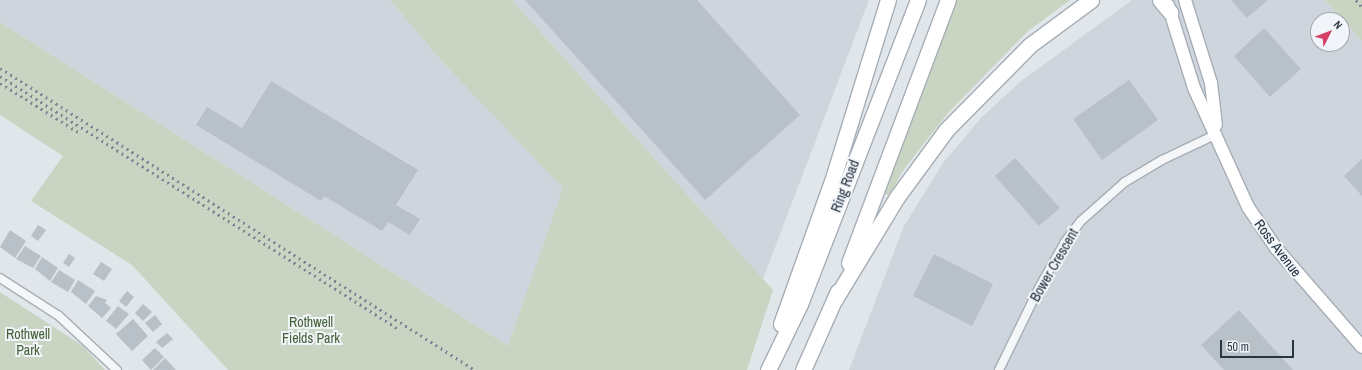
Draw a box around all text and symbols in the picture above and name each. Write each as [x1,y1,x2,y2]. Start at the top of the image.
north arrow [1310,12,1350,52]
text: N [1331,18,1346,32]
street label: Ring Road [827,157,863,215]
street label: Ross Avenue [1251,216,1305,280]
street label: Bower Crescent [1026,225,1082,305]
park label: Rothwell Fields Park [282,314,340,346]
park label: Rothwell Park [6,326,50,358]
scale bar [1222,332,1296,358]
text: 50 m [1227,339,1249,355]

